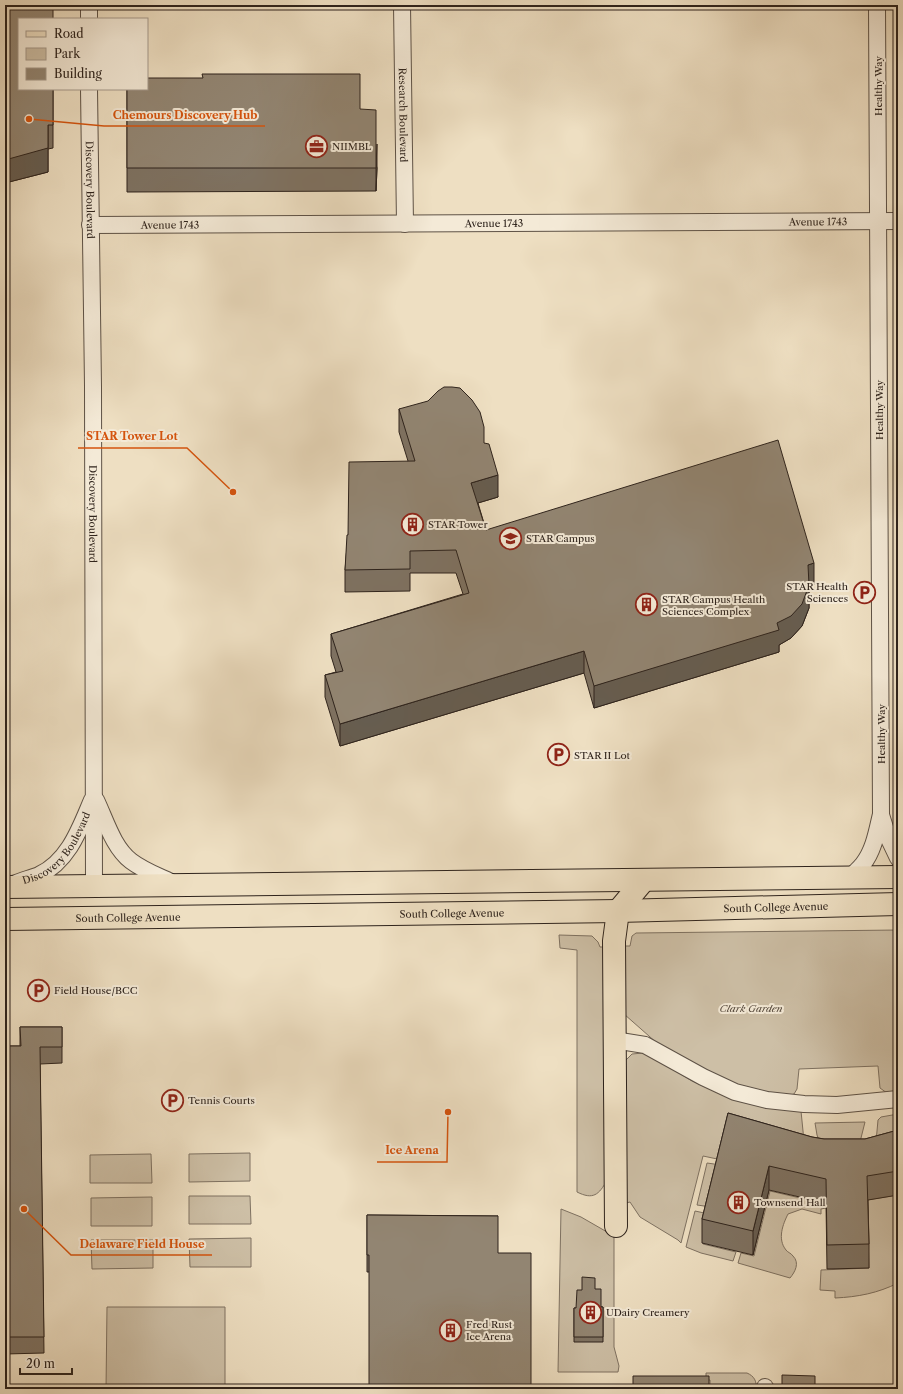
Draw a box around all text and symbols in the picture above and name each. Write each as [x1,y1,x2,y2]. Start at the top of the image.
legend [18,18,148,90]
text: Road [54,26,84,41]
text: Park [54,46,81,61]
street label: Healthy Way [872,56,885,116]
text: Building [54,66,102,81]
street label: Research Boulevard [396,68,411,162]
callout: Chemours Discovery Hub [104,103,265,126]
text: Chemours Discovery Hub [113,108,257,122]
office icon: NIIMBL [304,133,330,159]
place label: NIIMBL [332,140,372,153]
street label: Discovery Boulevard [83,141,98,239]
street label: Avenue 1743 [788,215,847,228]
street label: Avenue 1743 [464,216,523,230]
street label: Avenue 1743 [140,218,199,231]
street label: Healthy Way [873,380,886,440]
callout: STAR Tower Lot [78,425,187,448]
text: STAR Tower Lot [86,429,179,443]
street label: Discovery Boulevard [87,465,100,563]
building icon: STAR Tower [400,511,426,537]
place label: STAR Tower [428,518,488,531]
school or university icon: STAR Campus [497,525,523,551]
place label: STAR Campus [526,532,595,545]
parking icon: STAR Health Sciences [851,579,877,605]
place label: STAR Health Sciences [786,580,849,605]
building icon: STAR Campus Health Sciences Complex [633,592,659,618]
place label: STAR Campus Health Sciences Complex [662,593,766,618]
street label: Healthy Way [875,704,888,764]
parking icon: STAR II Lot [545,742,571,768]
place label: STAR II Lot [574,749,631,762]
street label: Discovery Boulevard [21,810,93,887]
street label: South College Avenue [723,899,829,915]
street label: South College Avenue [399,906,505,920]
street label: South College Avenue [75,910,181,925]
parking icon: Field House/BCC [26,977,52,1003]
place label: Field House/BCC [54,984,138,997]
park label: Clark Garden [719,1002,783,1015]
parking icon: Tennis Courts [159,1087,185,1113]
place label: Tennis Courts [188,1094,255,1107]
callout: Ice Arena [377,1139,447,1162]
text: Ice Arena [385,1143,439,1157]
building icon: Townsend Hall [726,1189,752,1215]
place label: Townsend Hall [754,1196,826,1209]
callout: Delaware Field House [71,1232,212,1255]
text: Delaware Field House [80,1237,205,1251]
building icon: UDairy Creamery [577,1299,603,1325]
place label: UDairy Creamery [606,1306,690,1319]
building icon: Fred Rust Ice Arena [437,1317,463,1343]
place label: Fred Rust Ice Arena [466,1318,513,1343]
scale bar [20,1350,72,1376]
text: 20 m [26,1356,55,1371]

